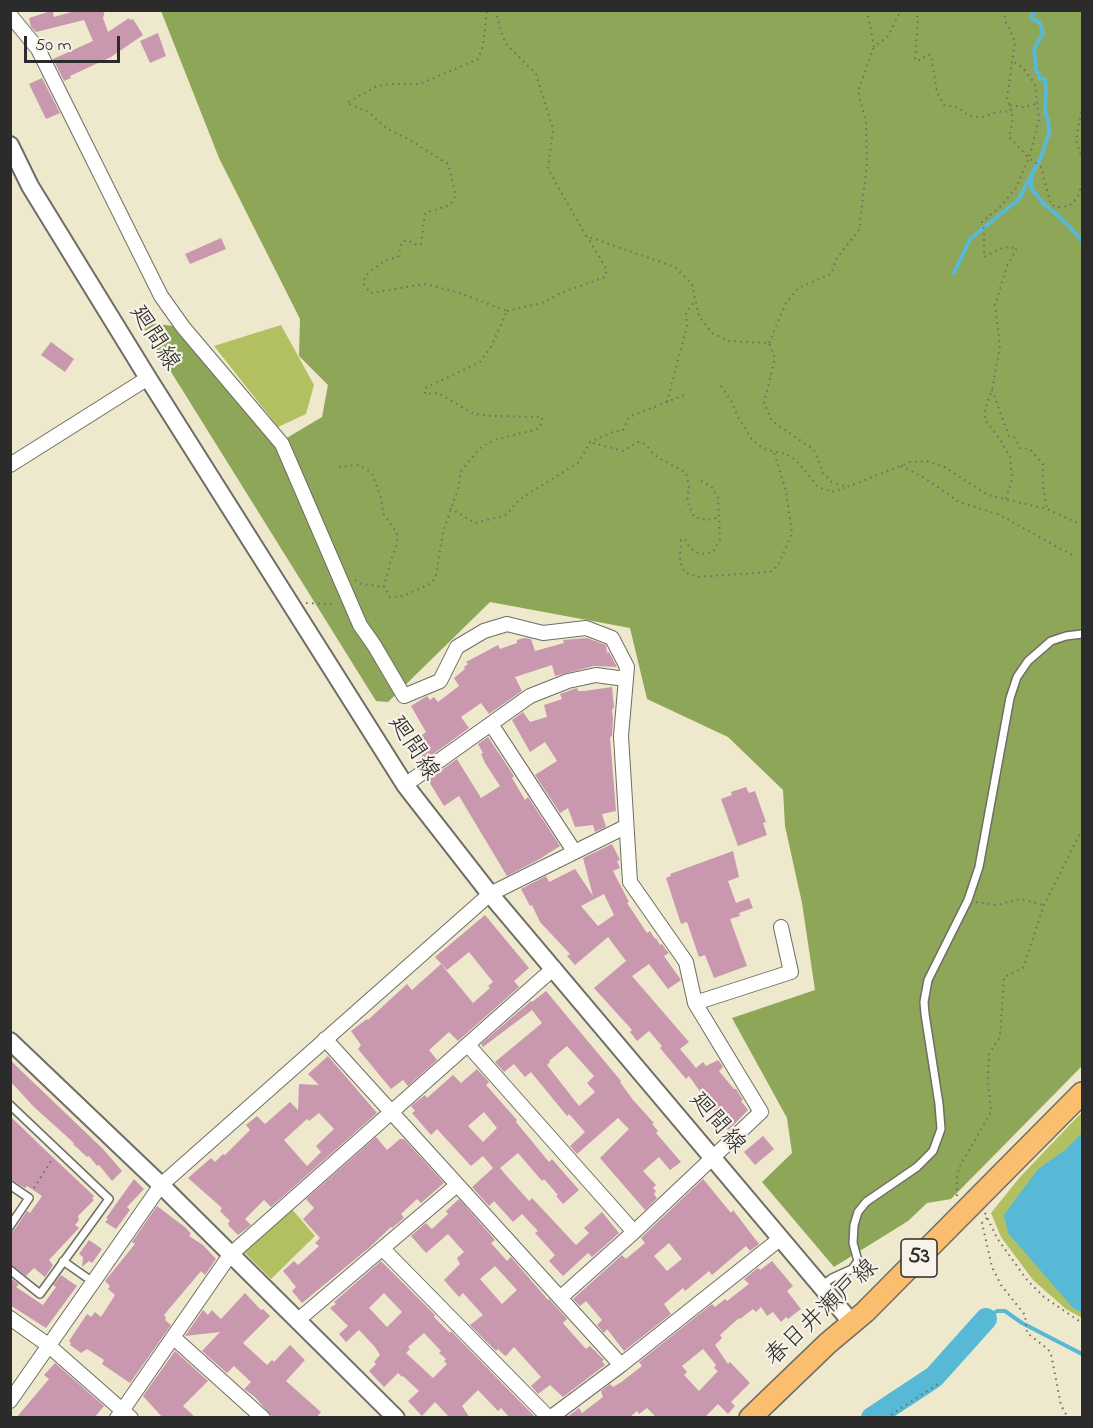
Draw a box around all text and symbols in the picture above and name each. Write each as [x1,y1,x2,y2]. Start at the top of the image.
scale bar [27,24,123,62]
text: 50 m [35,33,72,59]
street label: 廻間線 [122,301,184,377]
street label: 廻間線 [380,711,444,787]
street label: 廻間線 [682,1087,750,1161]
road number: 53 [901,1239,937,1277]
street label: 春日井瀬戸線 [761,1254,885,1374]

